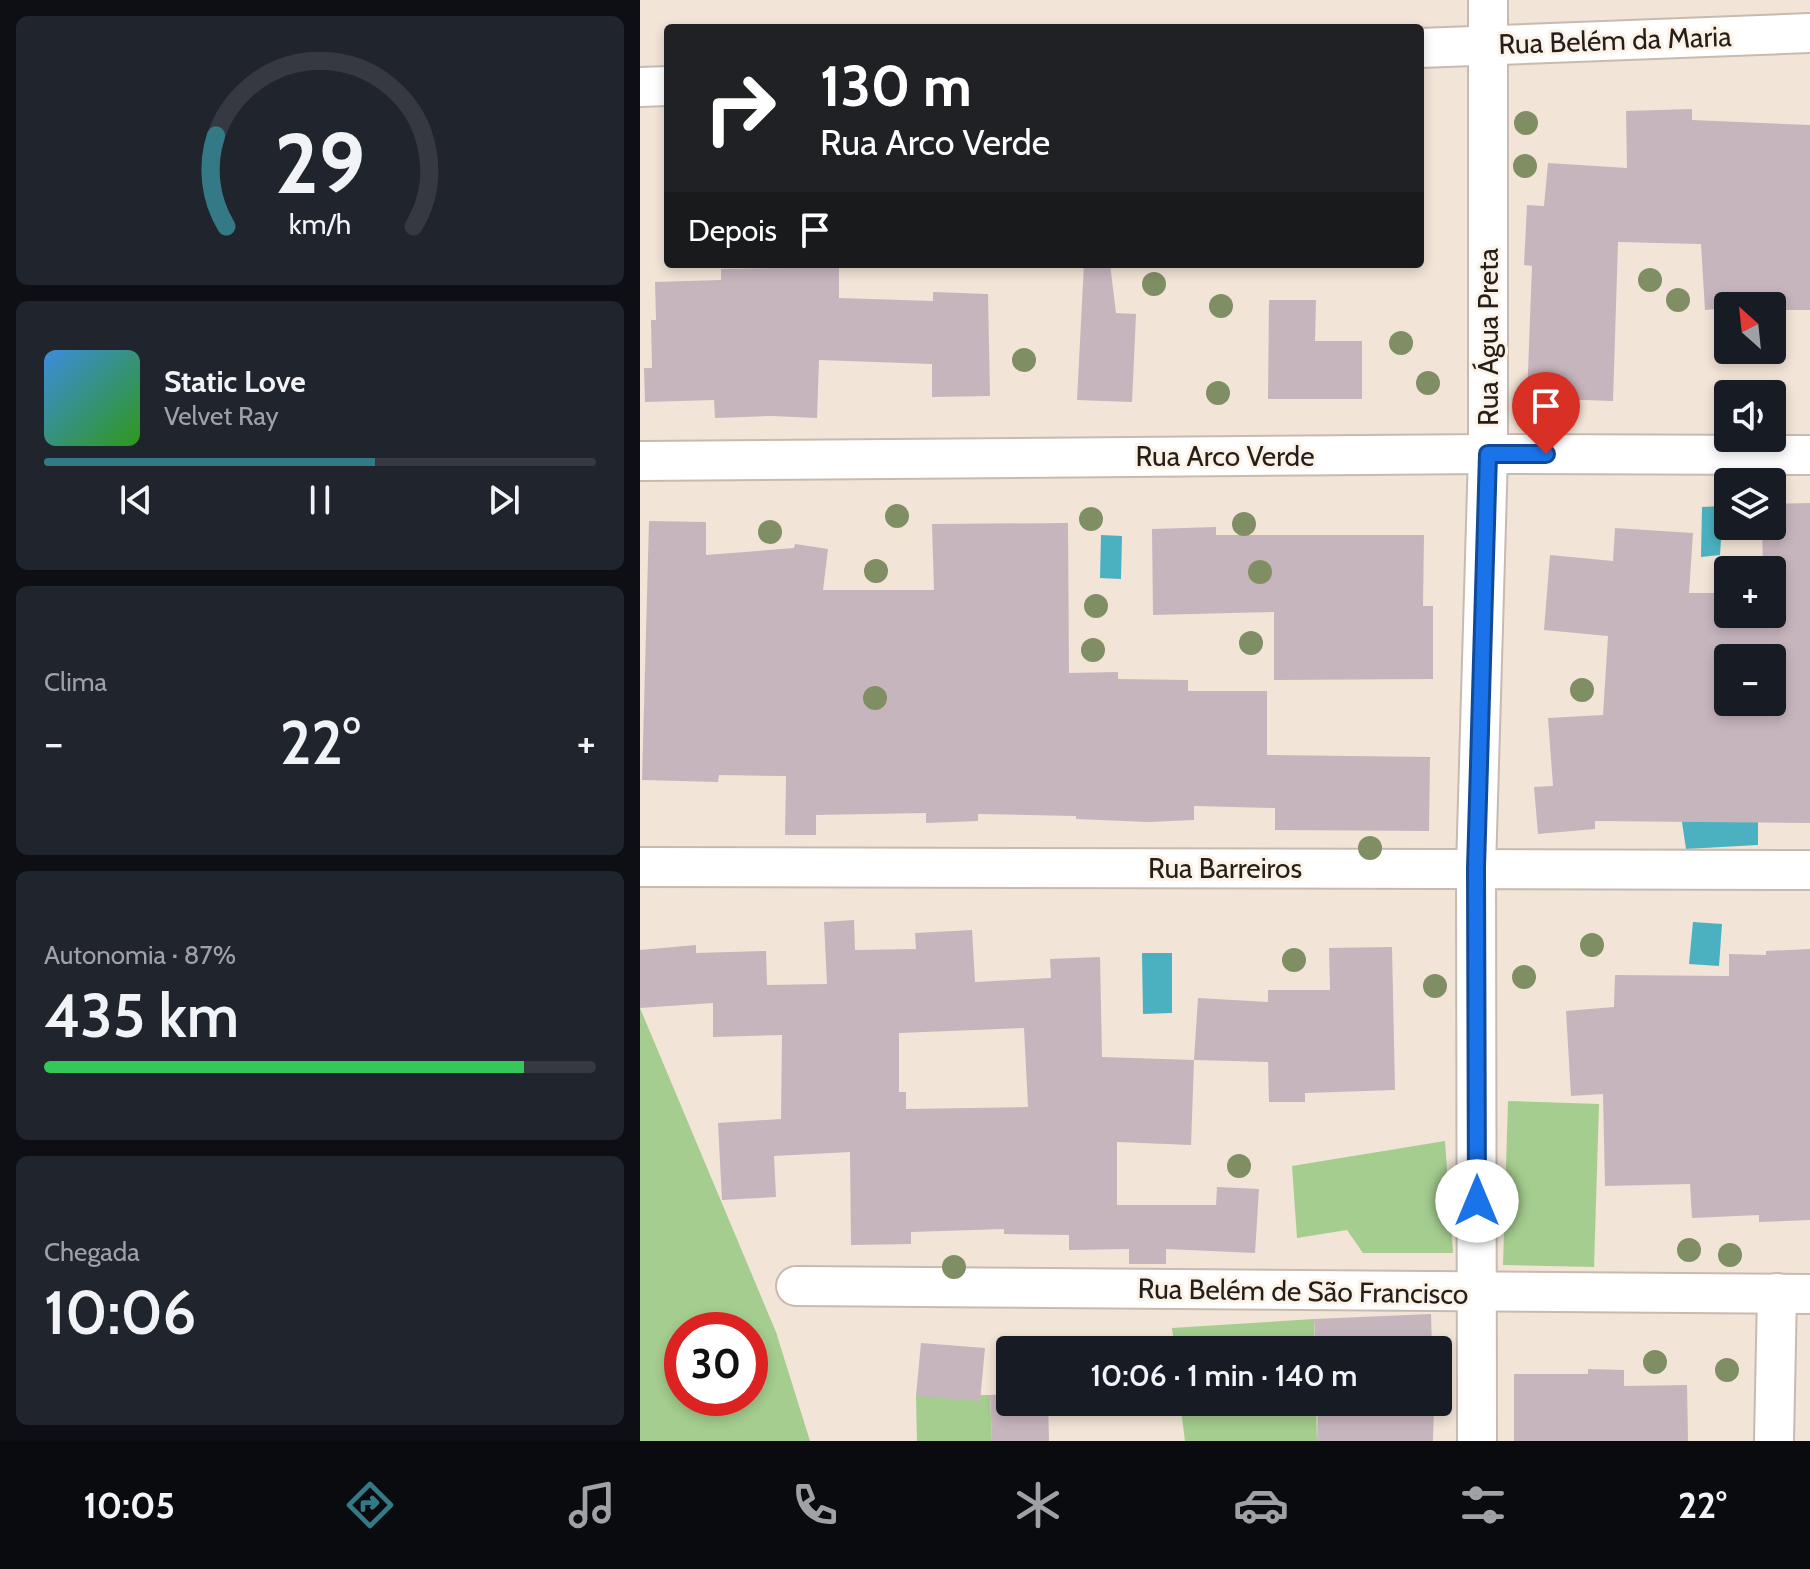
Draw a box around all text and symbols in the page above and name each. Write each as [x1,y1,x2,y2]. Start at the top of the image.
street label: Rua Belém da Maria [1498,19,1733,61]
text: 130 m [820,52,972,120]
icon: right [688,56,792,160]
text: 29 [275,112,365,213]
text: Rua Arco Verde [820,120,1050,164]
text: km/h [289,206,351,241]
icon: arrive [793,208,837,252]
text: Depois [688,212,777,249]
street label: Rua Água Preta [1471,248,1505,426]
north arrow [1714,292,1786,364]
map controls [1714,292,1786,716]
text: Static Love [164,363,306,400]
pin [1512,372,1580,454]
button: sound [1714,380,1786,452]
icon: arrive [1524,384,1568,428]
text: Velvet Ray [164,400,279,432]
street label: Rua Arco Verde [1135,439,1315,473]
button: layers [1714,468,1786,540]
icon: previous [114,478,158,522]
icon: pause [298,478,342,522]
icon: next [482,478,526,522]
button: + [1714,556,1786,628]
button: − [1714,644,1786,716]
text: Clima [44,666,107,698]
text: 22° [280,706,360,779]
text: − [44,716,63,769]
text: + [577,716,596,769]
street label: Rua Barreiros [1148,851,1302,885]
text: Autonomia · 87% [44,939,236,971]
text: 435 km [44,979,239,1052]
position arrow [1435,1159,1519,1243]
text: Chegada [44,1236,140,1268]
street label: Rua Belém de São Francisco [1137,1271,1469,1311]
text: 10:06 [44,1276,196,1349]
speed limit sign: 30 [664,1312,768,1416]
text: 10:06 · 1 min · 140 m [1090,1357,1358,1394]
icon: directions [342,1477,398,1533]
icon: music [564,1477,620,1533]
icon: phone [787,1477,843,1533]
icon: climate [1010,1477,1066,1533]
icon: car [1233,1477,1289,1533]
icon: filters [1455,1477,1511,1533]
text: 10:05 [83,1483,175,1527]
text: 22° [1678,1483,1727,1527]

